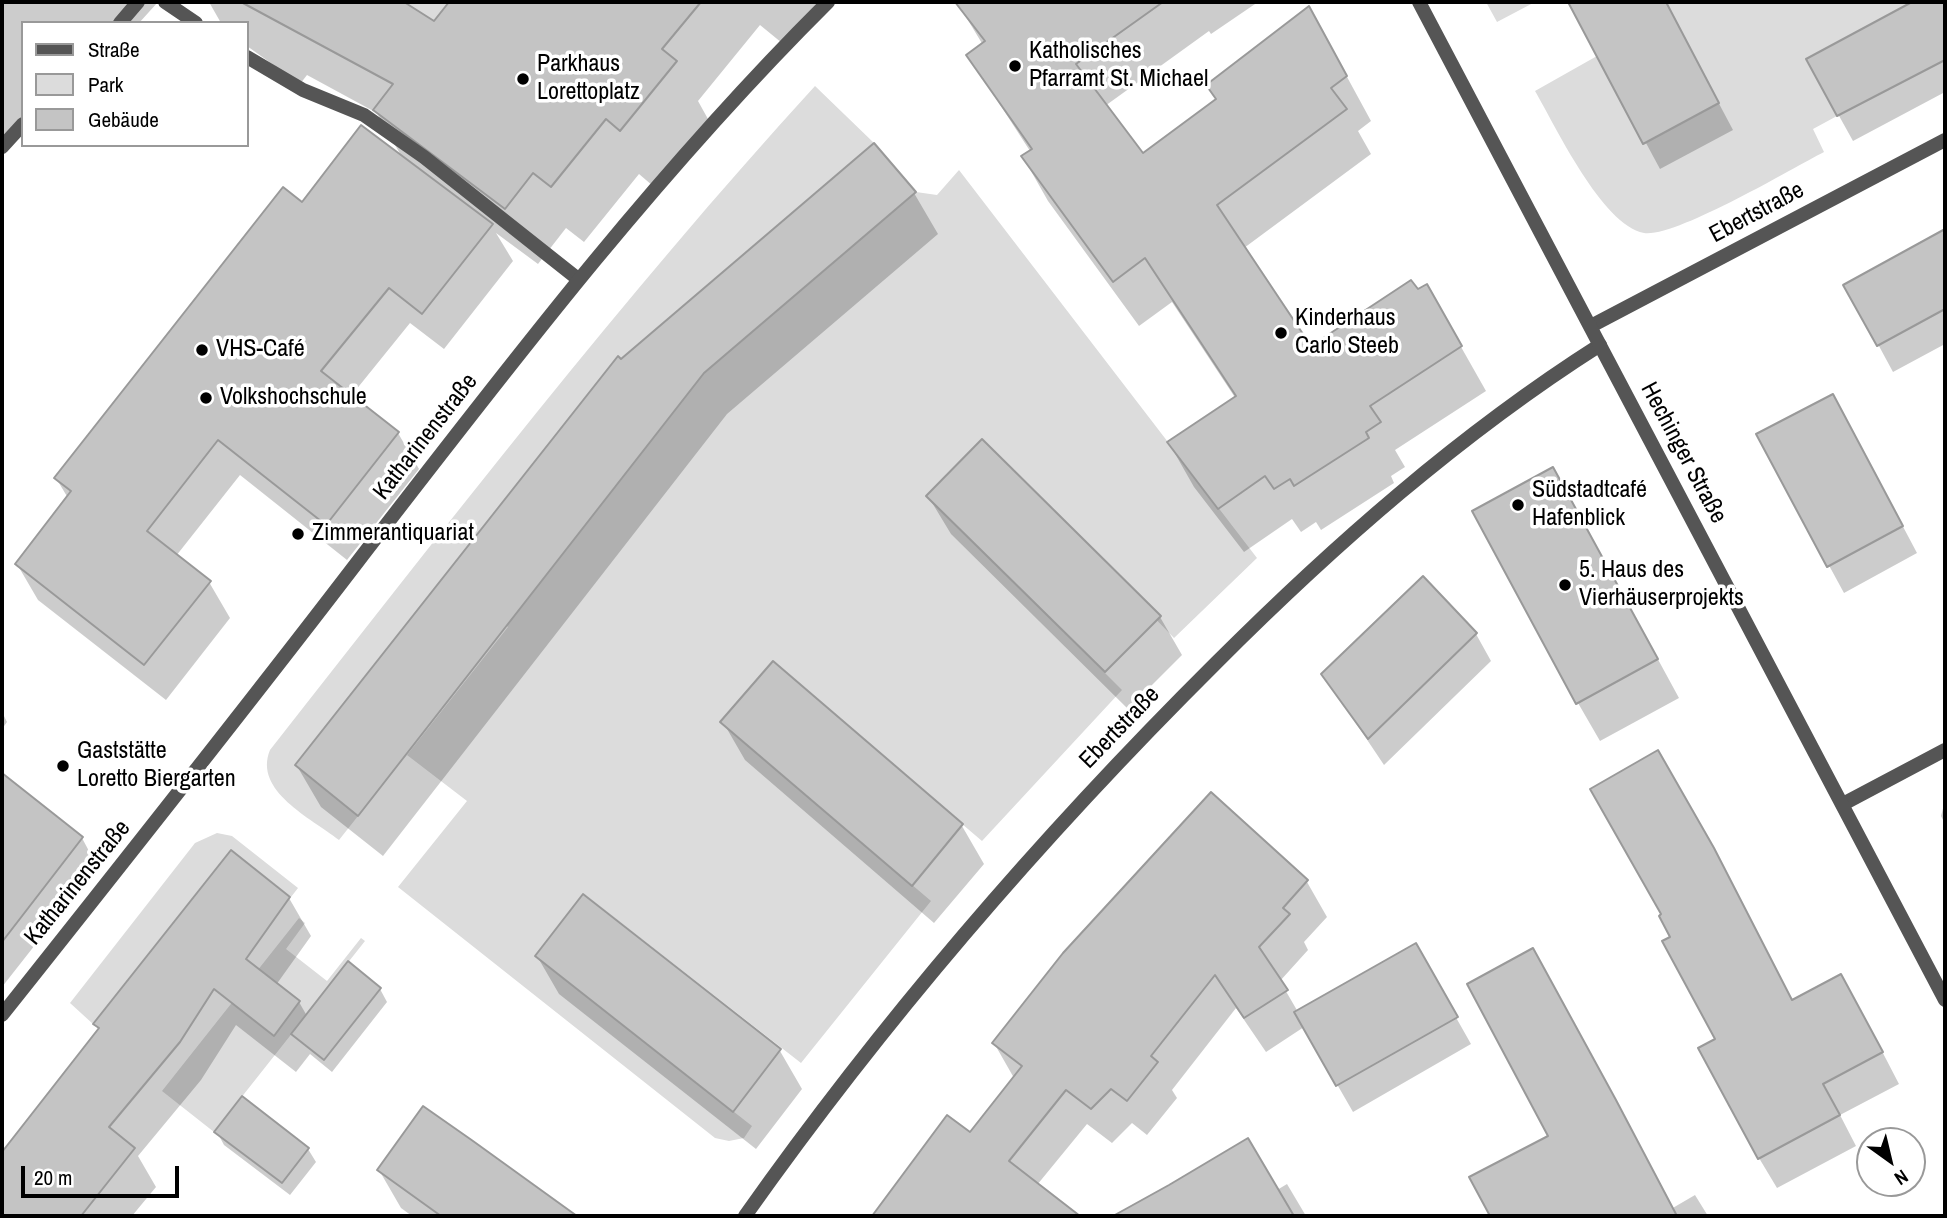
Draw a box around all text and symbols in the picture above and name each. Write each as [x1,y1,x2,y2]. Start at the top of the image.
legend [21,21,248,147]
text: Straße [88,35,140,64]
place label: Katholisches Pfarramt St. Michael [1029,38,1208,94]
place label: Parkhaus Lorettoplatz [537,51,640,107]
marker: Katholisches Pfarramt St. Michael [1007,58,1023,74]
text: Park [88,70,123,99]
marker: Parkhaus Lorettoplatz [515,71,531,87]
text: Gebäude [88,105,159,134]
street label: Ebertstraße [1705,176,1809,250]
place label: Kinderhaus Carlo Steeb [1295,305,1399,361]
marker: Kinderhaus Carlo Steeb [1273,325,1289,341]
place label: VHS-Café [216,336,305,364]
marker: VHS-Café [194,342,210,358]
street label: Katharinenstraße [368,368,484,506]
street label: Hechinger Straße [1634,378,1732,528]
place label: Volkshochschule [220,384,367,412]
marker: Volkshochschule [198,390,214,406]
place label: Südstadtcafé Hafenblick [1532,477,1647,533]
marker: Südstadtcafé Hafenblick [1510,497,1526,513]
place label: Zimmerantiquariat [312,520,474,548]
marker: Zimmerantiquariat [290,526,306,542]
place label: 5. Haus des Vierhäuserprojekts [1579,557,1744,613]
marker: 5. Haus des Vierhäuserprojekts [1557,577,1573,593]
street label: Ebertstraße [1074,681,1166,775]
place label: Gaststätte Loretto Biergarten [77,738,236,794]
marker: Gaststätte Loretto Biergarten [55,758,71,774]
street label: Katharinenstraße [19,815,137,951]
north arrow [1856,1127,1926,1197]
scale bar [24,1152,182,1196]
text: 20 m [34,1163,72,1192]
text: N [1890,1164,1914,1192]

